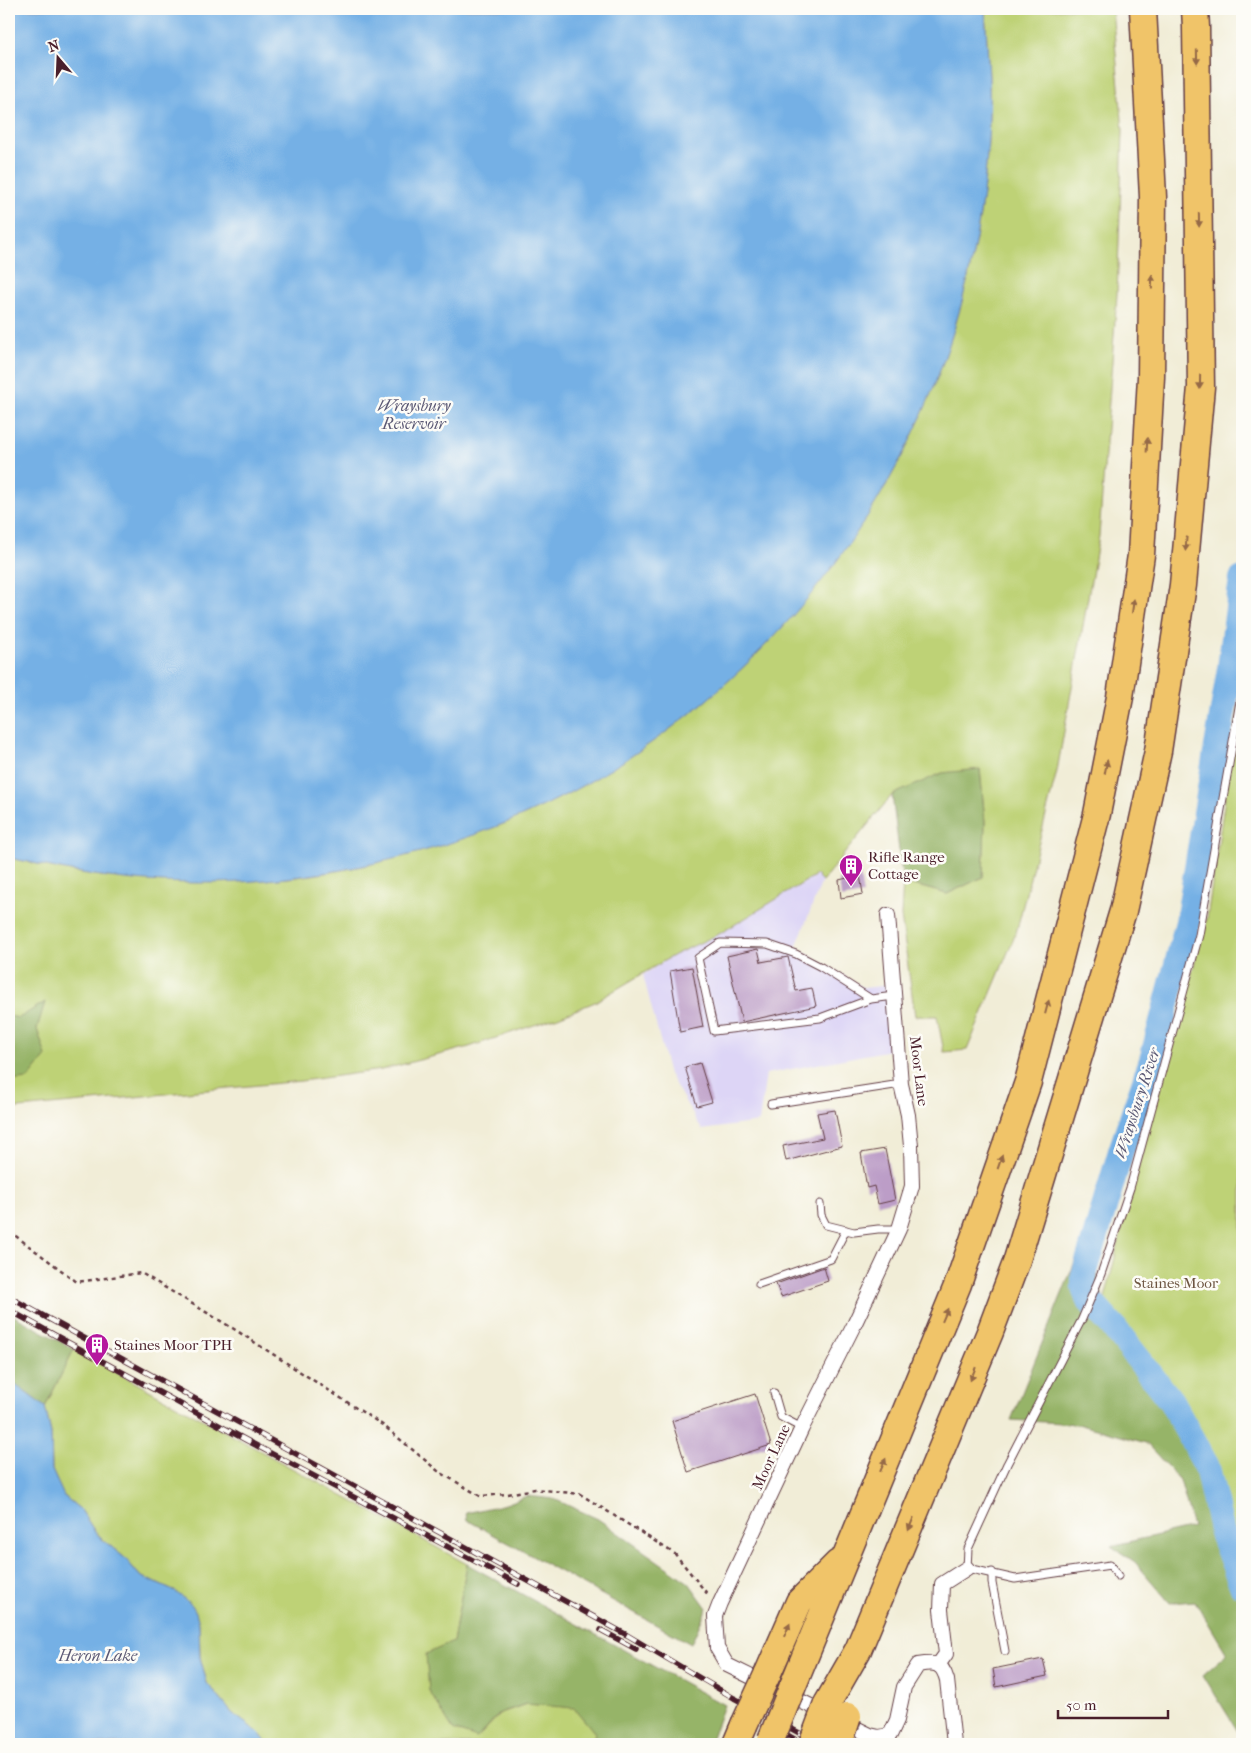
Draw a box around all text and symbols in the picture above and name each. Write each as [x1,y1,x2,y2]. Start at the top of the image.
north arrow [32,32,82,82]
text: N [46,36,62,56]
one-way arrow [1193,50,1201,66]
one-way arrow [1195,212,1203,228]
one-way arrow [1148,274,1156,290]
one-way arrow [1196,375,1204,391]
water label: Wraysbury Reservoir [377,396,451,433]
one-way arrow [1143,436,1151,452]
one-way arrow [1182,537,1190,553]
one-way arrow [1130,598,1138,614]
one-way arrow [1103,758,1111,774]
place label: Rifle Range Cottage [868,848,945,883]
building icon: Rifle Range Cottage [838,853,864,887]
one-way arrow [1043,999,1051,1014]
street label: Moor Lane [906,1035,932,1108]
water label: Wraysbury River [1110,1044,1164,1161]
one-way arrow [996,1154,1004,1169]
park label: Staines Moor [1134,1274,1219,1292]
one-way arrow [941,1307,949,1322]
building icon: Staines Moor TPH [84,1332,110,1366]
place label: Staines Moor TPH [114,1336,233,1354]
one-way arrow [968,1367,976,1381]
street label: Moor Lane [748,1421,794,1493]
one-way arrow [879,1458,887,1472]
one-way arrow [906,1517,914,1531]
one-way arrow [783,1623,791,1637]
water label: Heron Lake [58,1646,138,1665]
scale bar [1058,1688,1168,1720]
text: 50 m [1066,1696,1097,1714]

